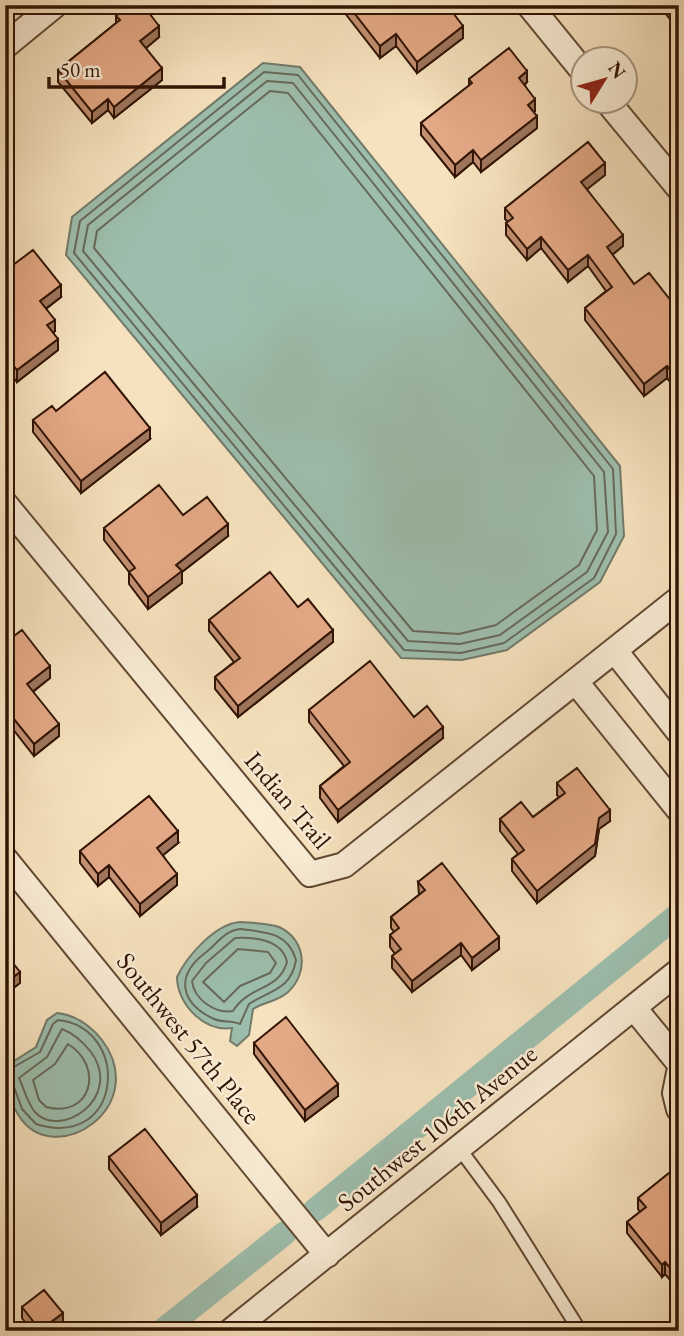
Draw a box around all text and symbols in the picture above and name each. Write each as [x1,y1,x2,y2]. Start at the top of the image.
scale bar [49,46,224,90]
north arrow [568,46,638,116]
text: 50 m [60,56,101,83]
text: N [603,56,632,84]
street label: Indian Trail [237,744,339,856]
street label: Southwest 57th Place [109,945,269,1131]
street label: Southwest 106th Avenue [330,1037,544,1219]

